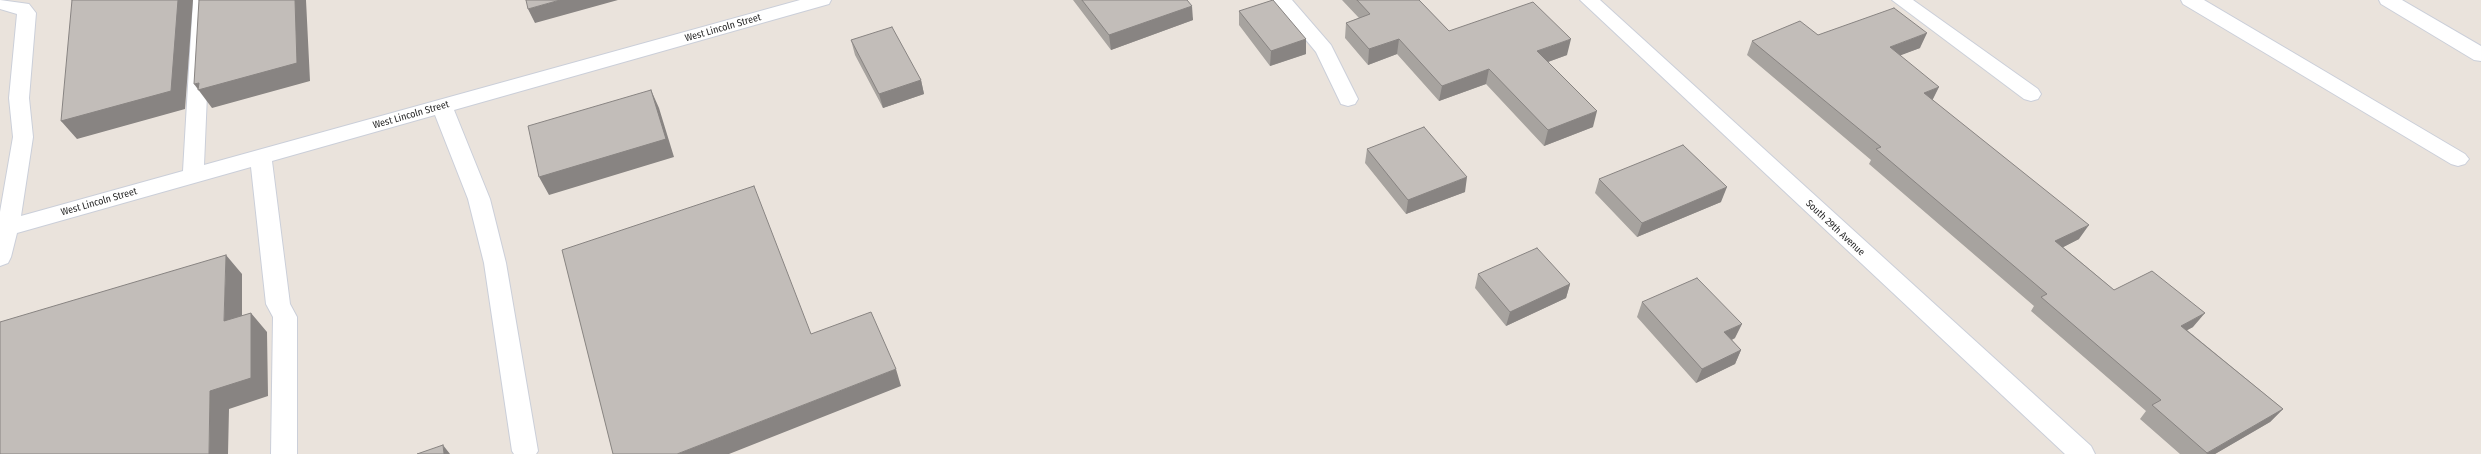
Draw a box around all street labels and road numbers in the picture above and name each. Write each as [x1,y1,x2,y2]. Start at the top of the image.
street label: West Lincoln Street [684,11,762,45]
street label: West Lincoln Street [372,98,450,132]
street label: West Lincoln Street [60,185,138,219]
street label: South 29th Avenue [1803,198,1867,258]

